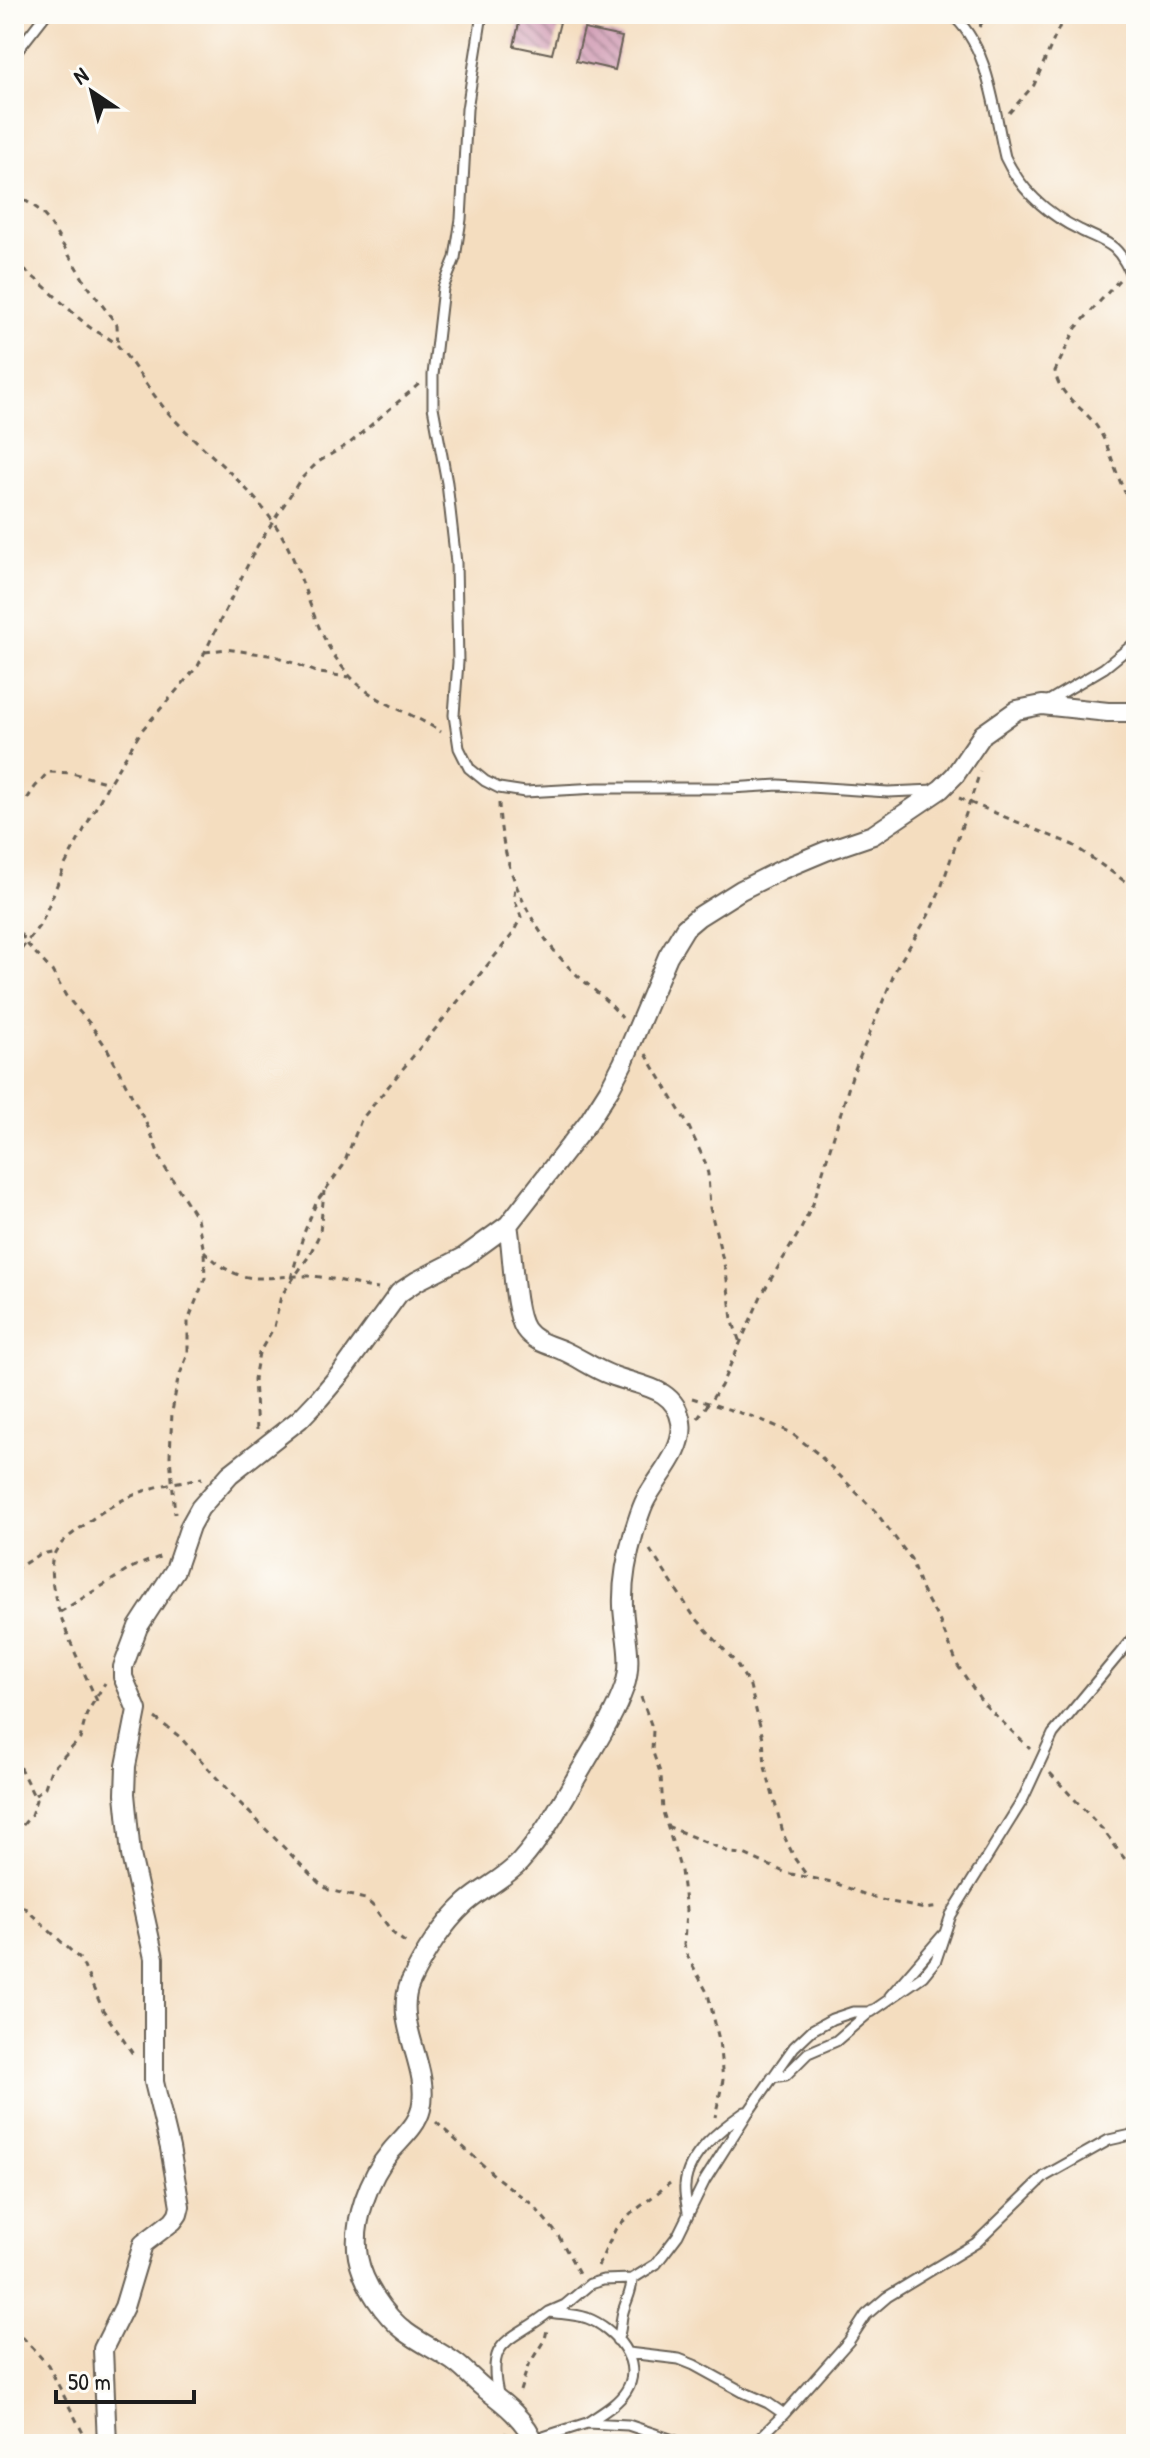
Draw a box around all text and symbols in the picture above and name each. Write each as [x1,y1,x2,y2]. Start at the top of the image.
north arrow [52,52,132,132]
text: N [67,60,94,91]
scale bar [56,2354,194,2404]
text: 50 m [68,2365,111,2397]

